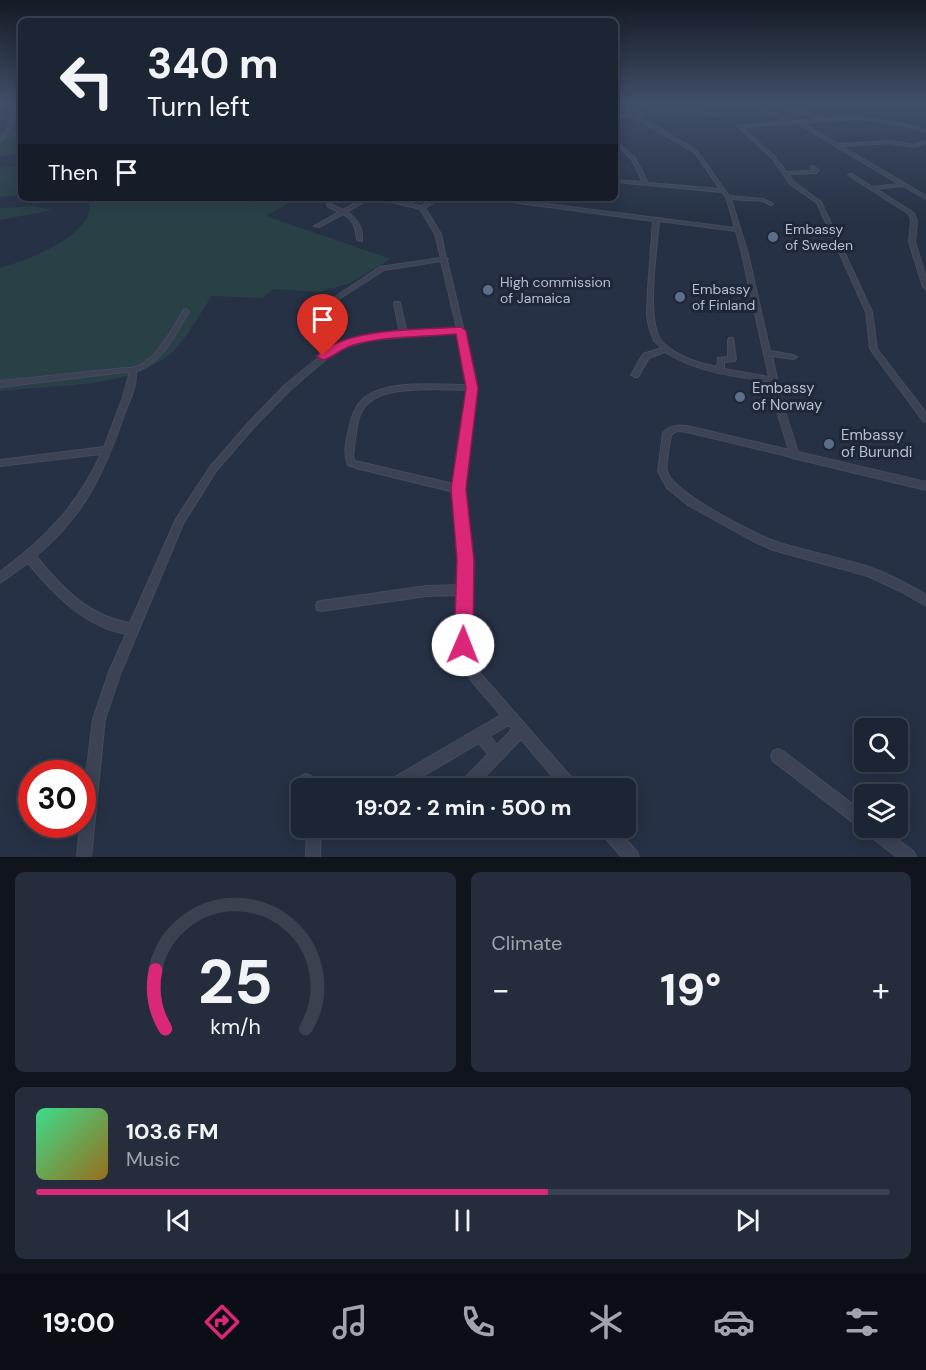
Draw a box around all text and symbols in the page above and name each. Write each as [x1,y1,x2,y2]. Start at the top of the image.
text: 340 m [147,36,279,91]
icon: left [48,42,126,120]
text: Turn left [147,89,250,124]
icon: arrive [110,156,143,189]
text: Then [48,158,98,187]
place label: Embassy of Sweden [785,220,853,254]
marker: Embassy of Sweden [766,230,780,244]
place label: High commission of Jamaica [500,273,611,307]
place label: Embassy of Finland [692,280,755,314]
marker: High commission of Jamaica [481,283,495,297]
marker: Embassy of Finland [673,290,687,304]
pin [297,294,348,356]
icon: arrive [306,303,339,336]
place label: Embassy of Norway [752,378,823,415]
marker: Embassy of Norway [733,390,747,404]
place label: Embassy of Burundi [841,425,912,462]
marker: Embassy of Burundi [822,437,836,451]
position arrow [431,613,495,677]
map controls [854,718,908,838]
button: search [854,718,908,772]
speed limit sign: 30 [18,760,96,838]
button: layers [854,784,908,838]
text: 19:02 · 2 min · 500 m [355,793,572,822]
text: Climate [492,930,562,956]
text: 25 [198,941,273,1022]
text: 19° [660,960,721,1019]
text: − [492,968,510,1011]
text: + [872,968,890,1011]
text: km/h [210,1013,261,1041]
text: 103.6 FM [126,1117,219,1146]
text: Music [126,1146,181,1172]
icon: previous [162,1204,195,1237]
icon: pause [446,1204,479,1237]
icon: next [731,1204,764,1237]
icon: directions [201,1301,243,1343]
icon: music [329,1301,371,1343]
icon: phone [457,1301,499,1343]
icon: climate [585,1301,627,1343]
icon: car [713,1301,755,1343]
icon: filters [841,1301,883,1343]
text: 19:00 [43,1305,115,1340]

